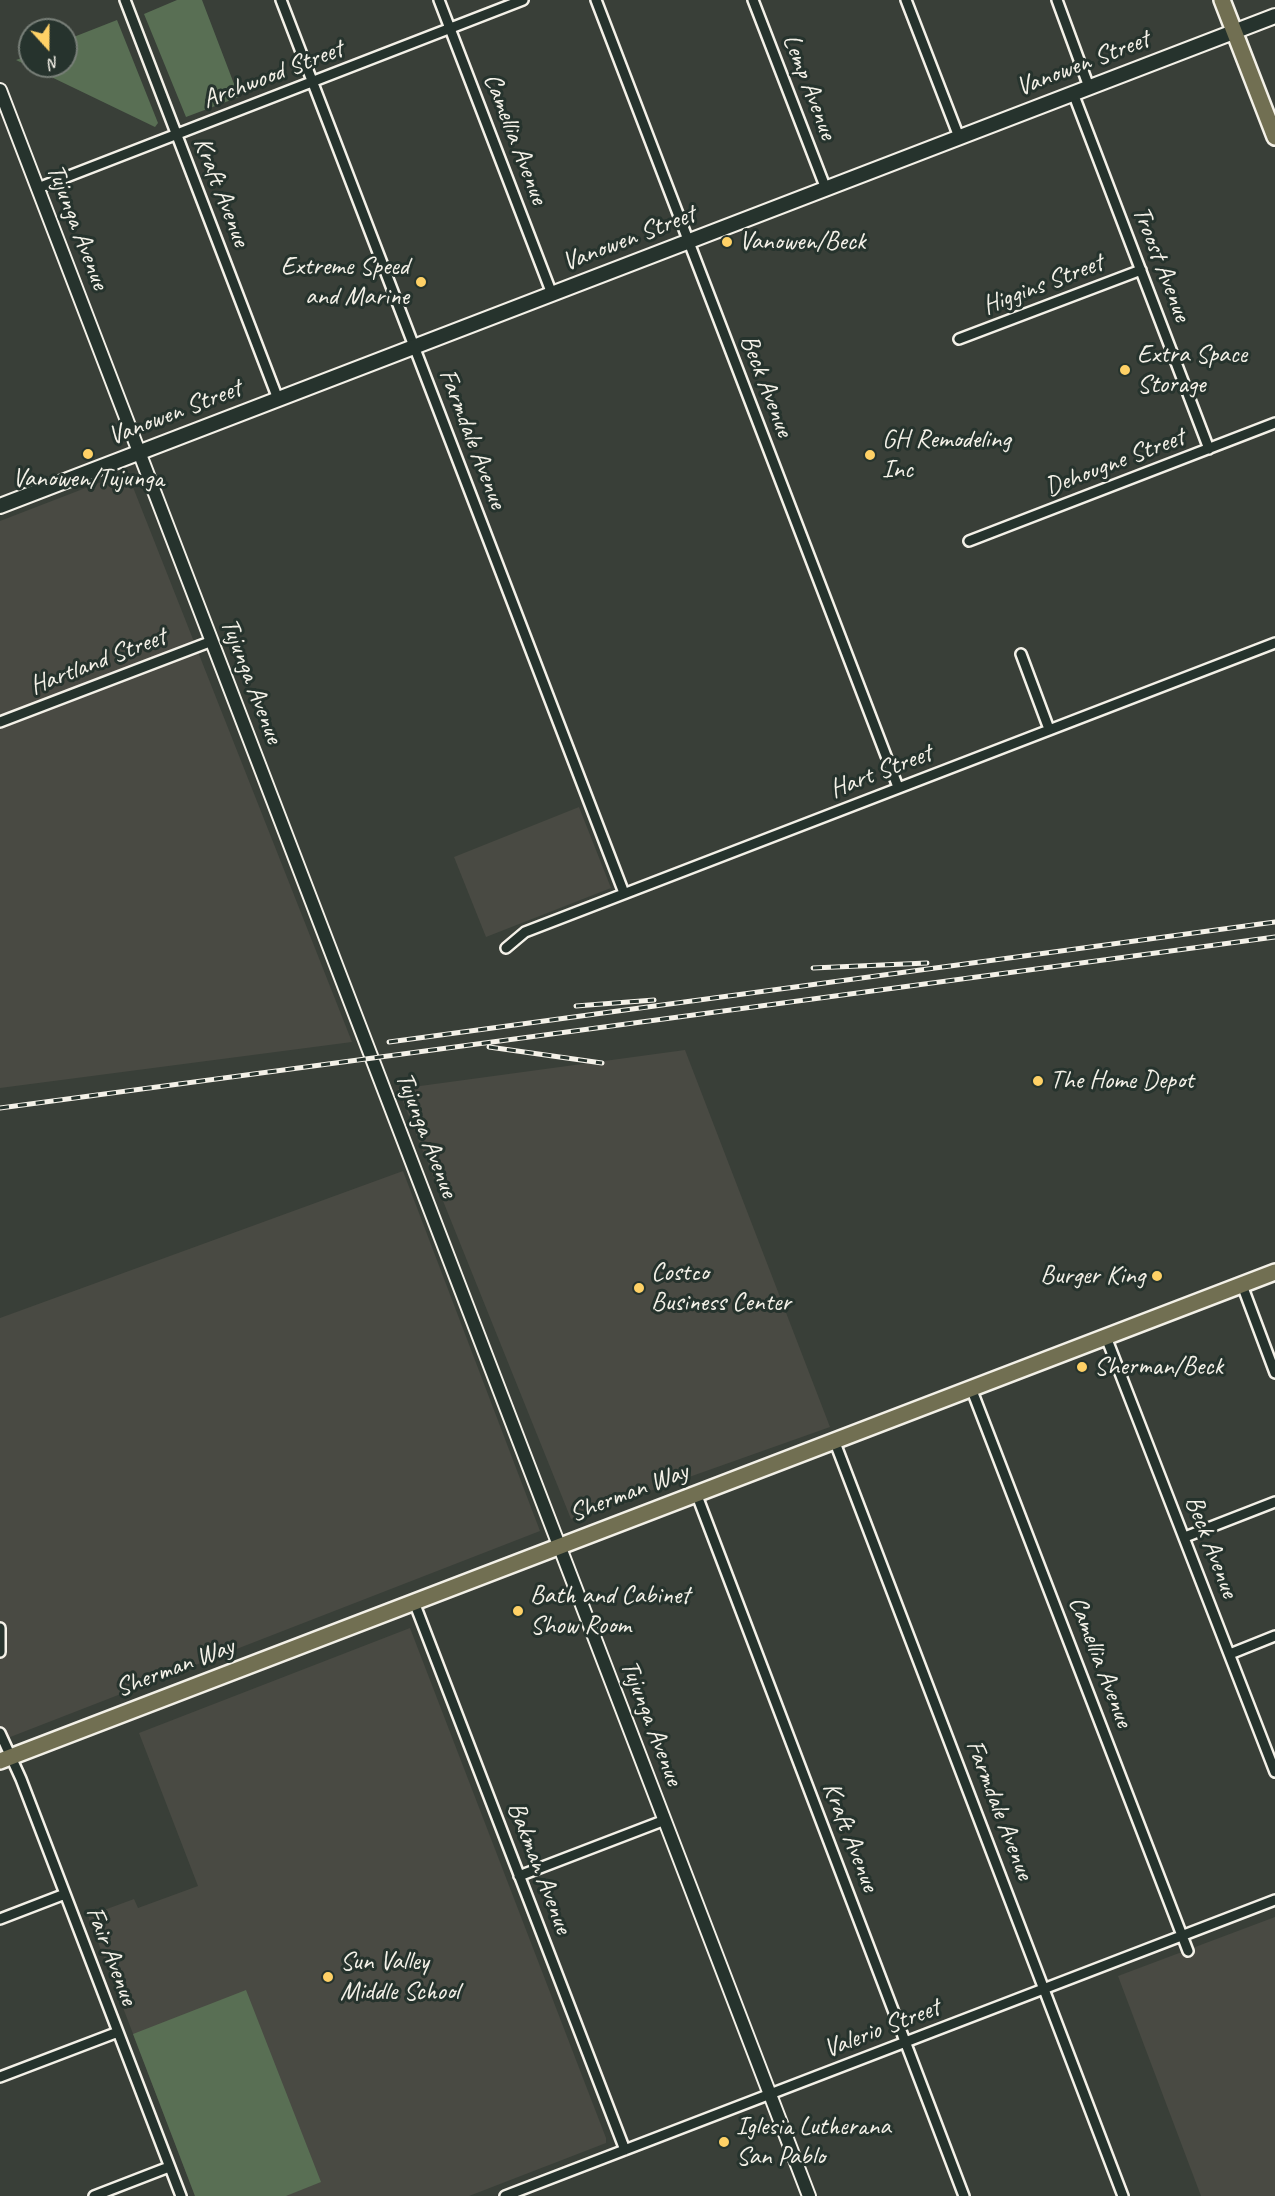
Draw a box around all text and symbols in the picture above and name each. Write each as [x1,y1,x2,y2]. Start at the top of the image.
north arrow [18,18,78,78]
street label: Vanowen Street [1012,24,1154,104]
street label: Lemp Avenue [775,30,843,144]
street label: Archwood Street [198,34,348,116]
text: N [46,52,62,74]
street label: Camellia Avenue [476,69,554,209]
street label: Kraft Avenue [186,133,256,251]
street label: Tujunga Avenue [39,160,115,294]
street label: Vanowen Street [558,199,700,279]
street label: Troost Avenue [1125,202,1197,326]
place label: Vanowen/Beck [739,226,866,258]
marker: Vanowen/Beck [720,235,734,249]
street label: Higgins Street [978,248,1108,322]
place label: Extreme Speed and Marine [281,251,409,312]
marker: Extreme Speed and Marine [414,275,428,289]
street label: Beck Avenue [732,331,800,441]
place label: Extra Space Storage [1137,339,1247,400]
marker: Extra Space Storage [1118,363,1132,377]
street label: Farmdale Avenue [431,365,513,513]
street label: Vanowen Street [104,373,246,453]
street label: Dehougne Street [1041,422,1189,504]
place label: GH Remodeling Inc [882,424,1010,485]
marker: Vanowen/Tujunga [81,447,95,461]
marker: GH Remodeling Inc [863,448,877,462]
place label: Vanowen/Tujunga [12,463,164,495]
street label: Tujunga Avenue [213,614,289,748]
street label: Hartland Street [25,622,171,702]
street label: Hart Street [826,738,936,806]
place label: The Home Depot [1050,1065,1194,1097]
street label: Tujunga Avenue [388,1068,464,1202]
marker: The Home Depot [1031,1074,1045,1088]
place label: Costco Business Center [651,1257,791,1318]
place label: Burger King [1040,1260,1145,1292]
marker: Burger King [1150,1269,1164,1283]
marker: Costco Business Center [632,1281,646,1295]
place label: Sherman/Beck [1094,1351,1223,1383]
marker: Sherman/Beck [1075,1360,1089,1374]
street label: Sherman Way [565,1456,693,1530]
street label: Beck Avenue [1177,1492,1245,1602]
place label: Bath and Cabinet Show Room [530,1580,690,1642]
street label: Camellia Avenue [1061,1592,1139,1732]
marker: Bath and Cabinet Show Room [511,1604,525,1618]
street label: Sherman Way [111,1631,239,1705]
street label: Tujunga Avenue [613,1656,689,1790]
street label: Farmdale Avenue [958,1736,1040,1884]
street label: Kraft Avenue [815,1778,885,1896]
street label: Bakman Avenue [500,1798,578,1938]
street label: Fair Avenue [78,1902,144,2010]
place label: Sun Valley Middle School [340,1946,459,2008]
marker: Sun Valley Middle School [321,1970,335,1984]
street label: Valerio Street [819,1993,945,2065]
place label: Iglesia Lutherana San Pablo [736,2111,890,2172]
marker: Iglesia Lutherana San Pablo [717,2135,731,2149]

